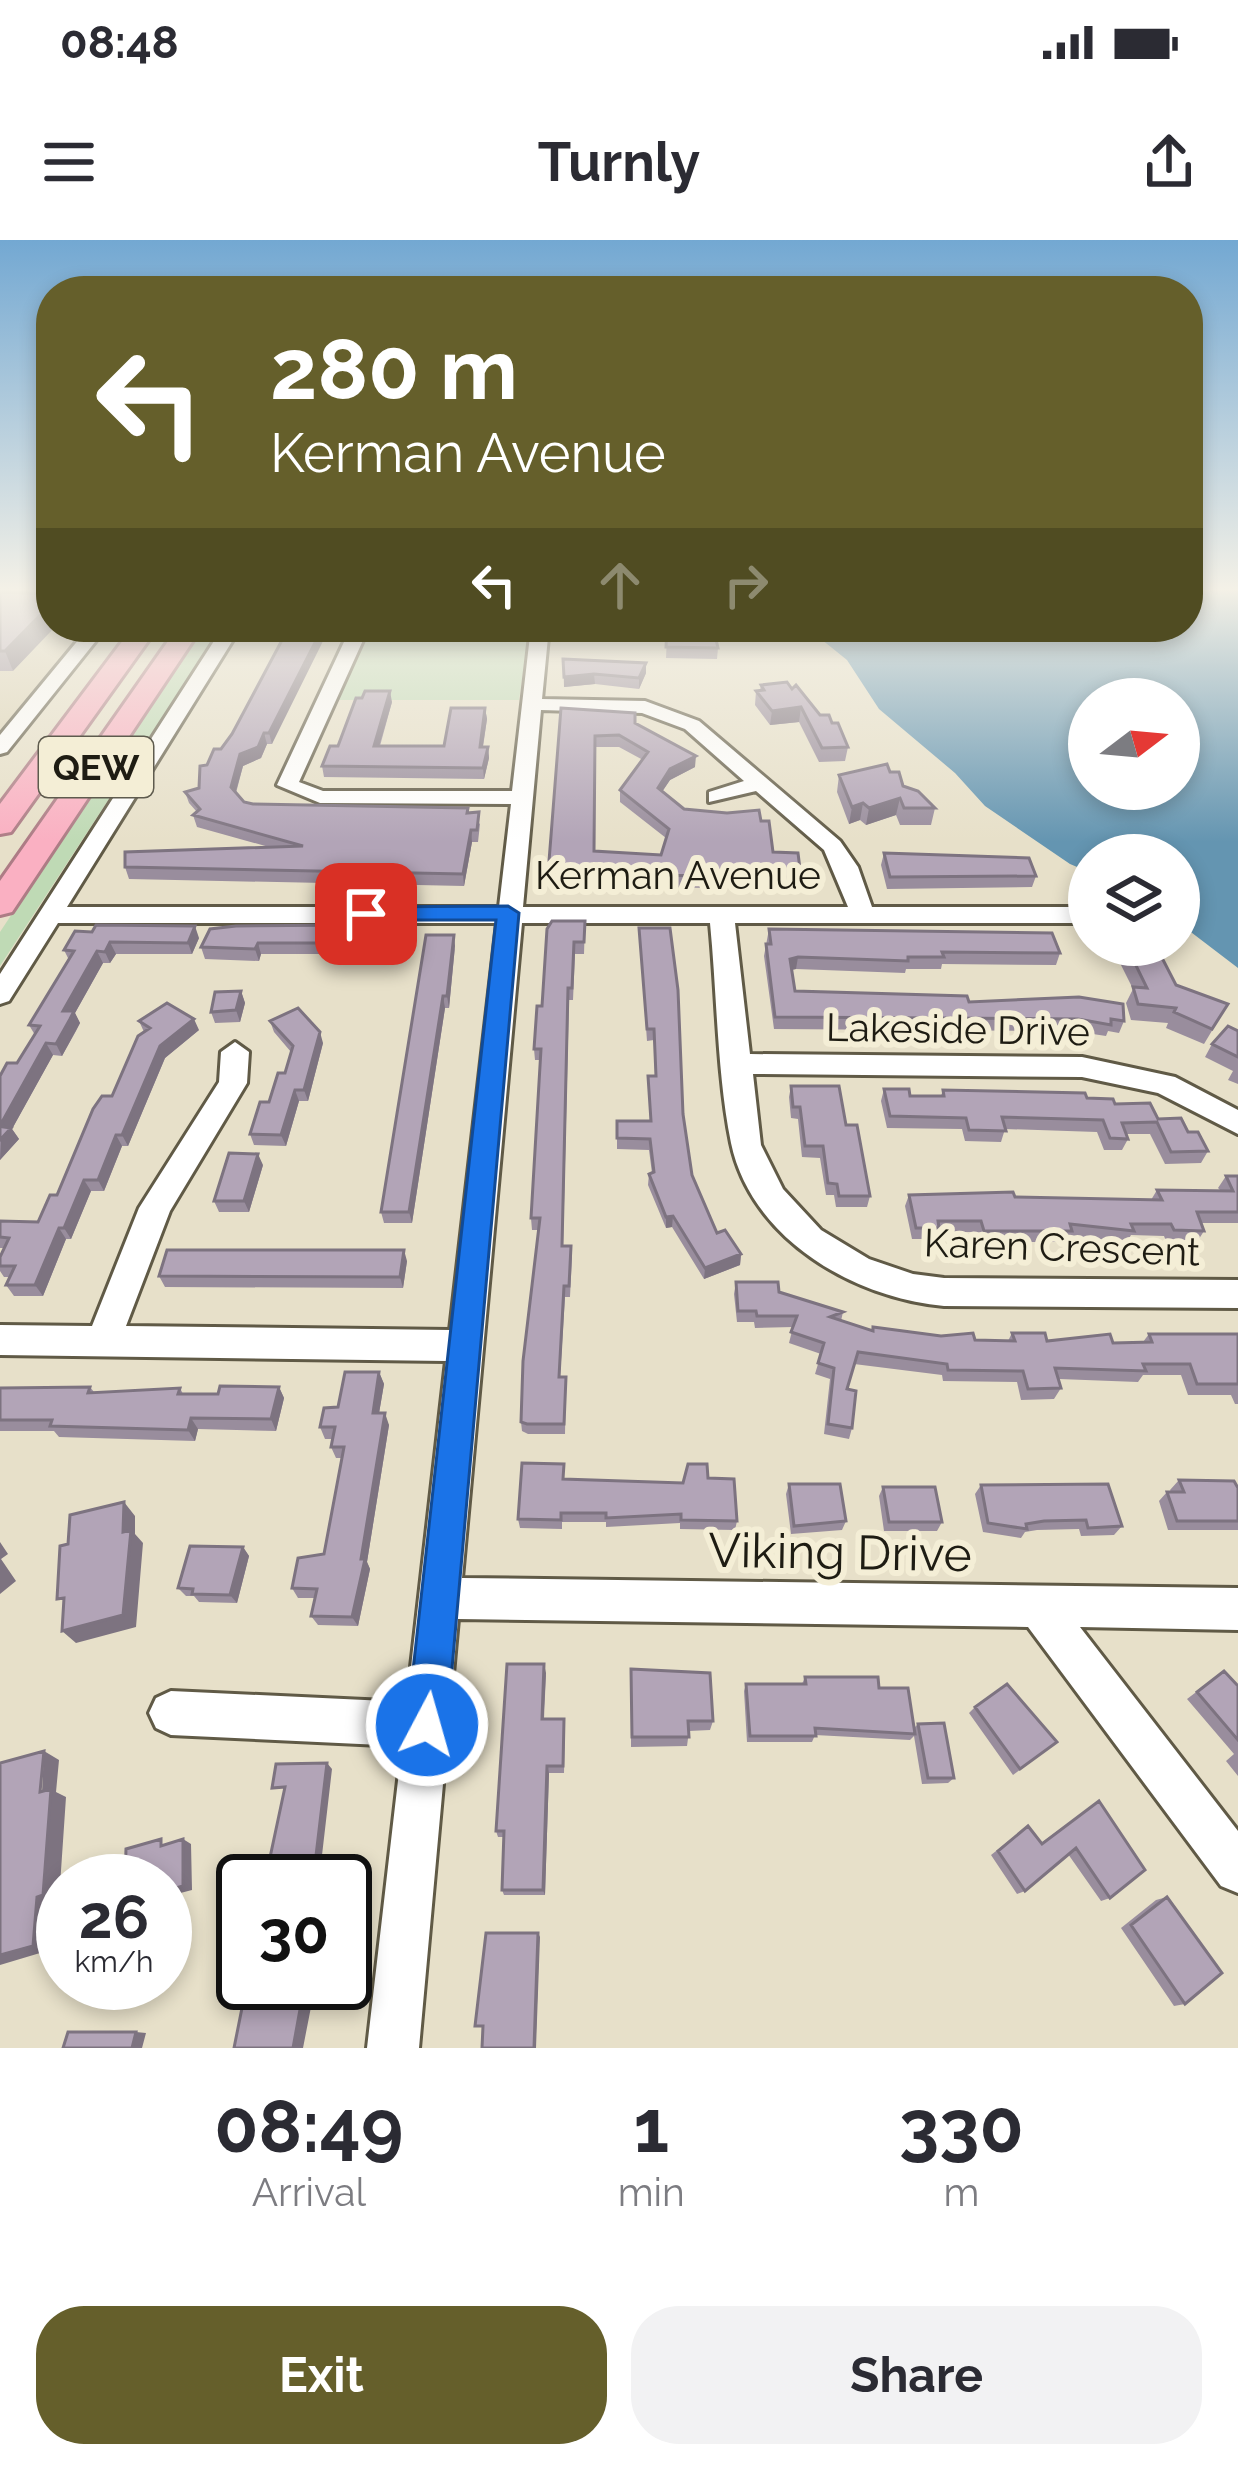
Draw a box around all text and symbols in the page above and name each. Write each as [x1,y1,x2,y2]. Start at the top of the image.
text: 08:48 [60,16,179,69]
icon: menu [36,129,102,195]
icon: share [1136,129,1202,195]
text: Turnly [538,130,700,194]
text: 280 m [270,320,518,419]
icon: left [72,324,228,480]
text: Kerman Avenue [270,421,666,485]
icon: left [461,552,527,618]
icon: ahead [587,552,653,618]
icon: right [713,552,779,618]
north arrow [1068,678,1200,810]
map controls [1068,678,1200,966]
road number: QEW [39,737,153,797]
button: layers [1068,834,1200,966]
street label: Kerman Avenue [535,852,821,898]
pin [315,863,417,965]
icon: arrive [333,881,399,947]
street label: Lakeside Drive [826,1004,1090,1054]
street label: Karen Crescent [923,1219,1201,1275]
street label: Viking Drive [708,1522,972,1582]
position arrow [364,1662,490,1788]
speed limit sign: 30 [216,1854,372,2010]
text: 26 [79,1882,149,1952]
text: km/h [74,1944,154,1979]
text: 08:49 [214,2084,403,2169]
text: 1 [633,2084,669,2169]
text: 330 [899,2084,1024,2169]
text: Arrival [252,2169,366,2215]
text: min [618,2169,685,2215]
text: m [943,2169,979,2215]
button: Exit [36,2306,607,2444]
button: Share [631,2306,1202,2444]

